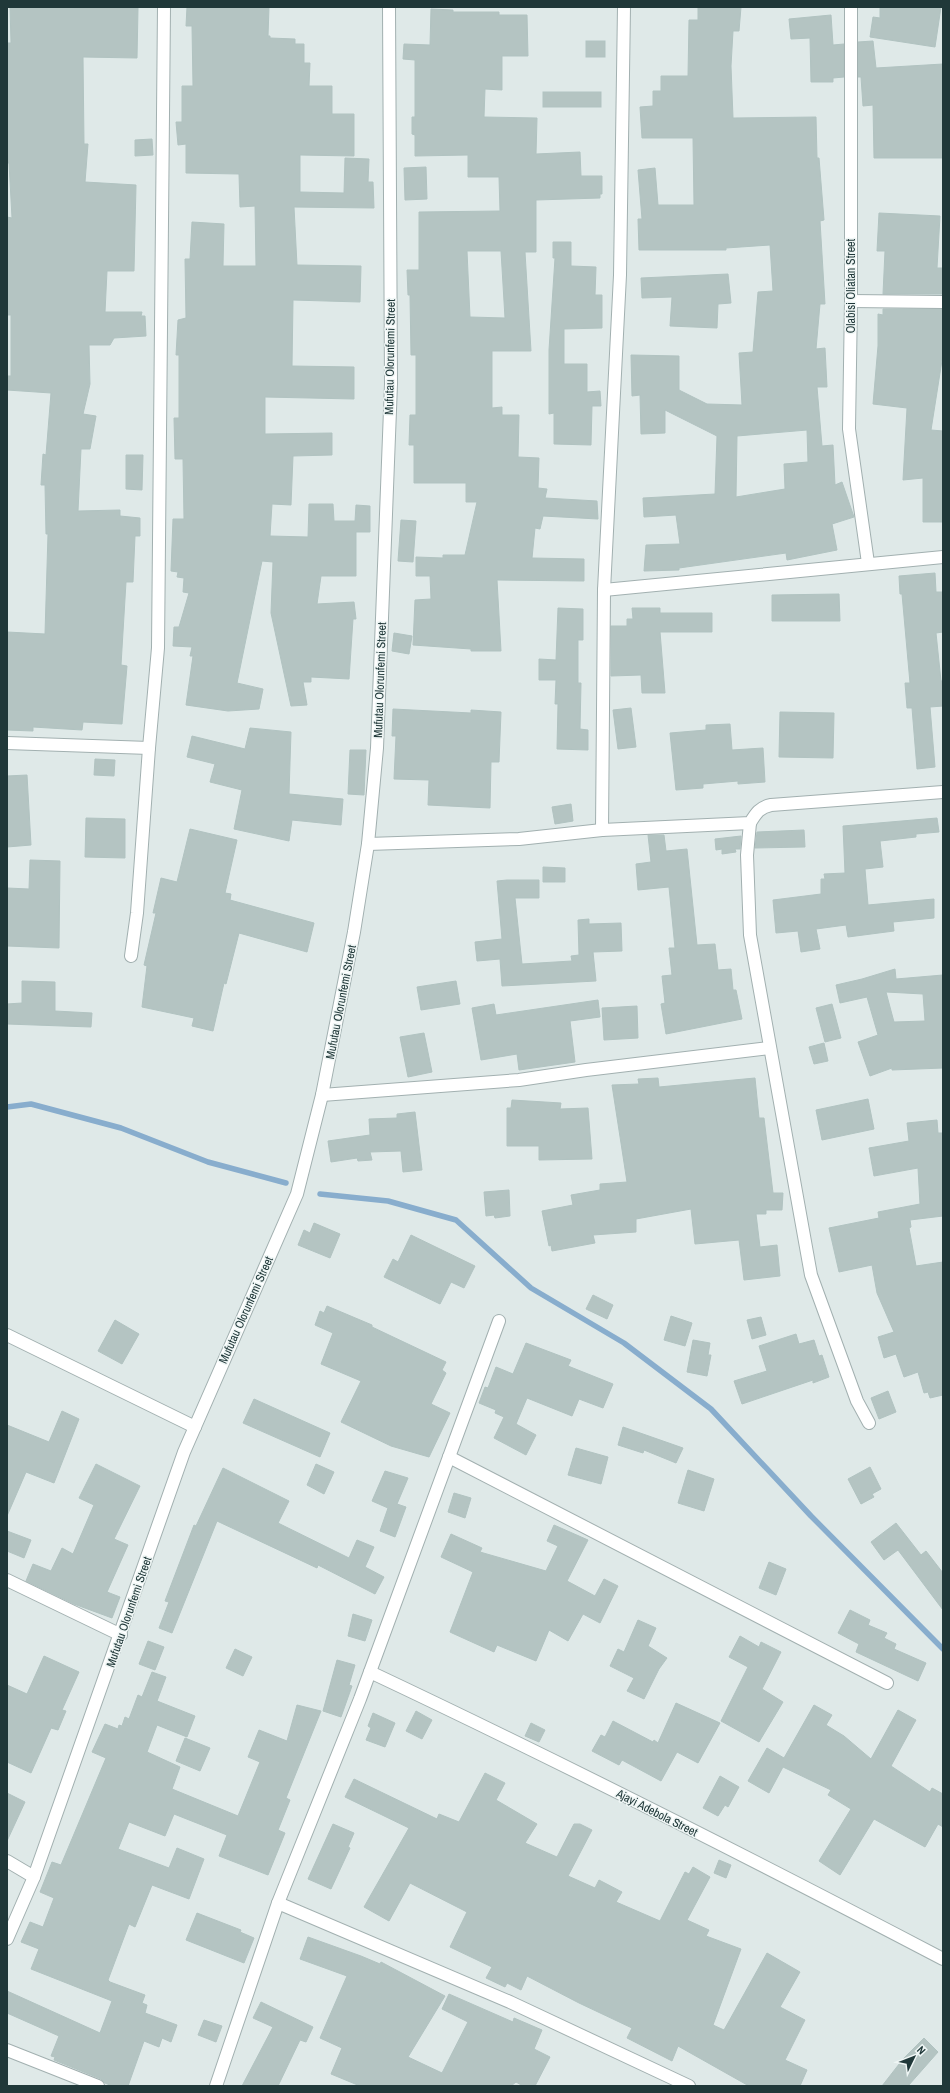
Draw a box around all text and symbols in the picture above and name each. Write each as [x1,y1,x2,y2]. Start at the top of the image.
street label: Olabisi Oliatan Street [843,238,859,333]
street label: Mufutau Olorunfemi Street [381,299,399,415]
street label: Mufutau Olorunfemi Street [370,622,390,738]
street label: Mufutau Olorunfemi Street [322,943,360,1060]
street label: Mufutau Olorunfemi Street [215,1254,277,1366]
street label: Mufutau Olorunfemi Street [103,1554,156,1669]
street label: Ajayi Adebola Street [613,1785,701,1840]
north arrow [894,2037,934,2077]
text: N [914,2043,929,2057]

